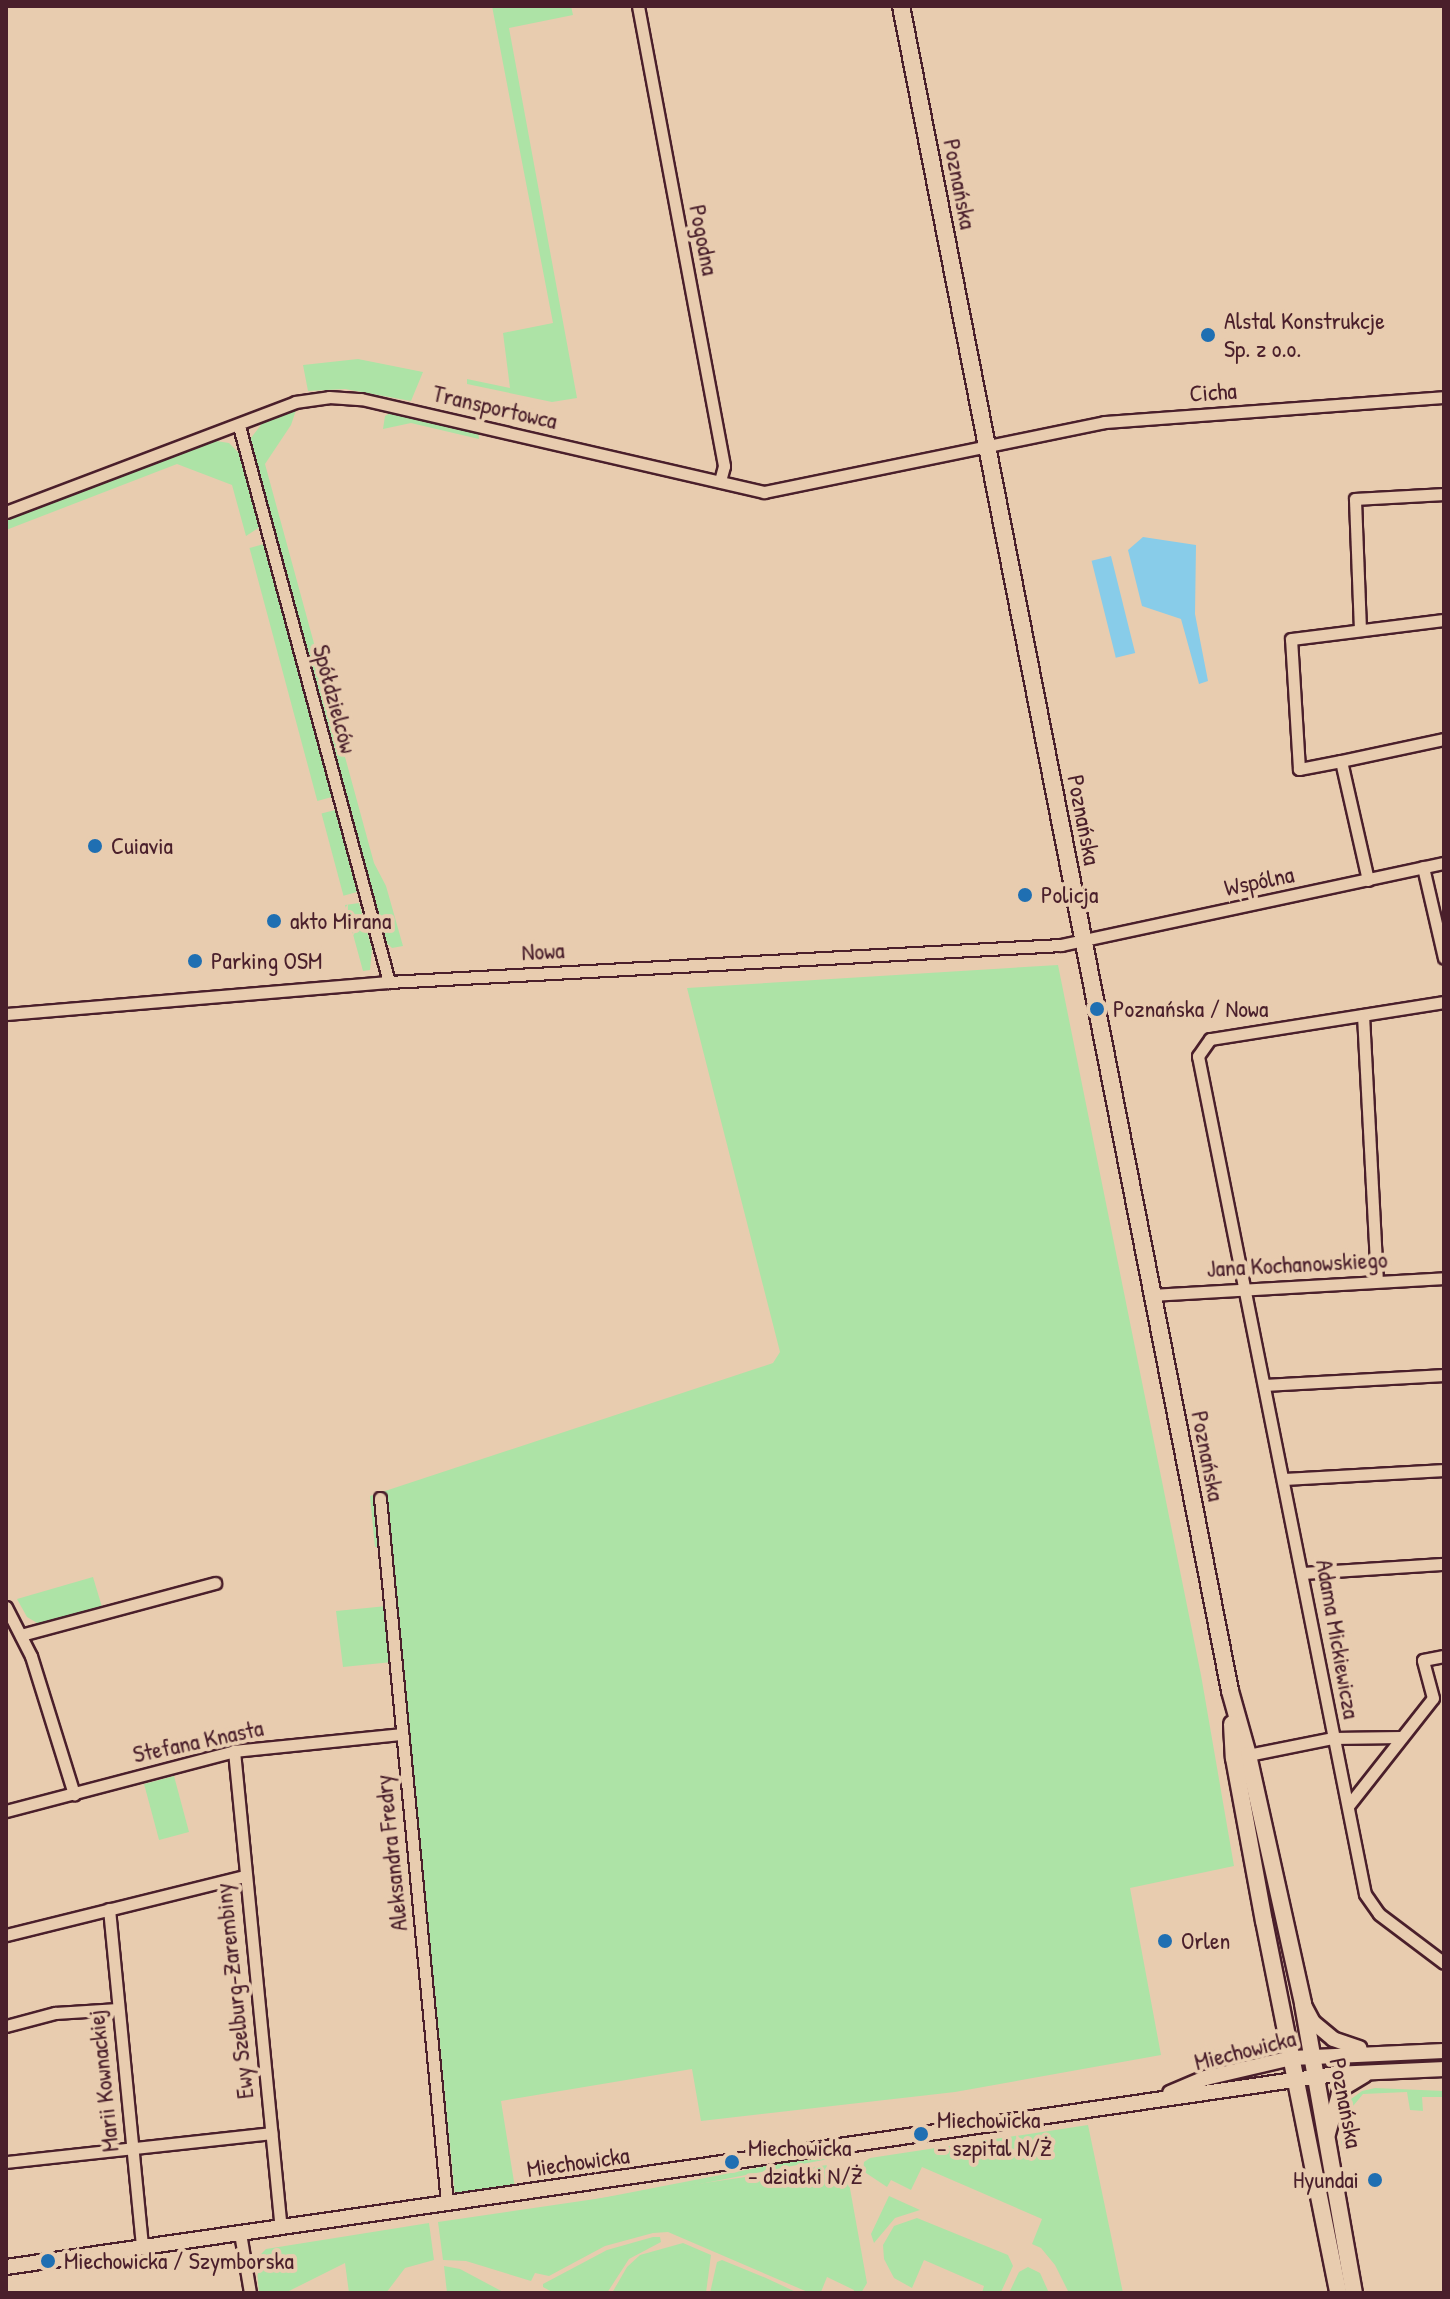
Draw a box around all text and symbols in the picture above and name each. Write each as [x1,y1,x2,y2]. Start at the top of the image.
street label: Poznańska [937,136,983,232]
street label: Pogodna [683,202,725,278]
place label: Alstal Konstrukcje Sp. z o.o. [1224,307,1385,363]
marker: Alstal Konstrukcje Sp. z o.o. [1199,326,1217,344]
street label: Cicha [1188,376,1238,408]
street label: Transportowca [430,379,560,435]
street label: Spółdzielców [307,642,363,756]
street label: Poznańska [1061,772,1107,868]
place label: Cuiavia [111,832,173,860]
marker: Cuiavia [86,837,104,855]
street label: Wspólna [1221,860,1297,902]
place label: Policja [1041,881,1098,909]
marker: Policja [1016,886,1034,904]
place label: akto Mirana [290,907,391,935]
marker: akto Mirana [265,912,283,930]
street label: Nowa [521,935,565,967]
place label: Parking OSM [211,947,322,975]
marker: Parking OSM [186,952,204,970]
place label: Poznańska / Nowa [1113,995,1268,1023]
marker: Poznańska / Nowa [1088,1000,1106,1018]
street label: Jana Kochanowskiego [1206,1245,1388,1283]
street label: Poznańska [1185,1408,1231,1504]
street label: Adama Mickiewicza [1310,1557,1366,1721]
street label: Stefana Knasta [130,1713,266,1769]
street label: Aleksandra Fredry [368,1773,414,1933]
street label: Ewy Szelburg-Zarembiny [208,1882,260,2100]
place label: Orlen [1181,1927,1230,1955]
marker: Orlen [1156,1932,1174,1950]
street label: Marii Kownackiej [81,2009,125,2153]
street label: Miechowicka [1191,2024,1299,2076]
street label: Poznańska [1323,2055,1369,2151]
place label: Miechowicka - szpital N/Ż [937,2106,1052,2162]
marker: Miechowicka - szpital N/Ż [912,2125,930,2143]
place label: Miechowicka - działki N/Ż [748,2134,863,2190]
street label: Miechowicka [525,2141,631,2183]
marker: Miechowicka - działki N/Ż [723,2153,741,2171]
place label: Hyundai [1293,2166,1359,2194]
marker: Hyundai [1366,2171,1384,2189]
place label: Miechowicka / Szymborska [64,2247,294,2275]
marker: Miechowicka / Szymborska [39,2252,57,2270]

